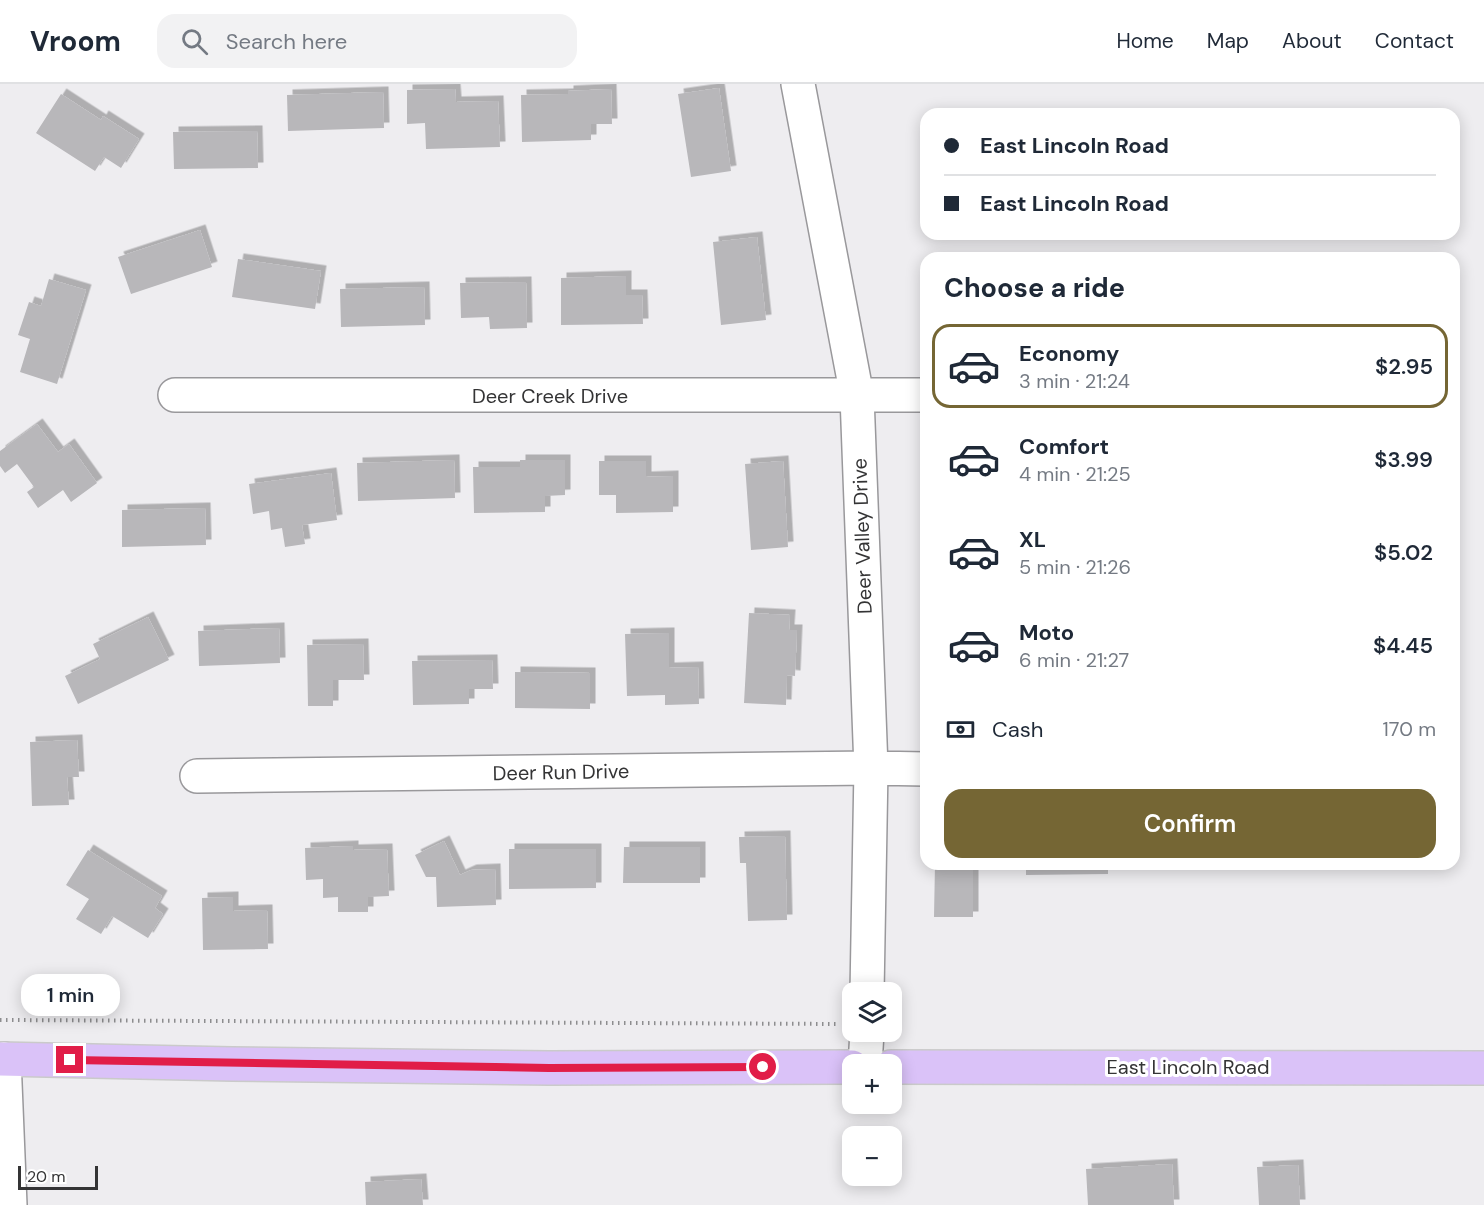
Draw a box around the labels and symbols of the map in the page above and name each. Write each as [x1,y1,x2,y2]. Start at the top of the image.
street label: Deer Creek Drive [472,383,628,409]
street label: Deer Valley Drive [846,458,878,614]
street label: Deer Run Drive [492,758,630,786]
callout: 1 min [20,973,119,1015]
route end [56,1046,83,1073]
route start [749,1053,776,1080]
street label: East Lincoln Road [1107,1054,1269,1080]
scale bar [18,1163,98,1190]

